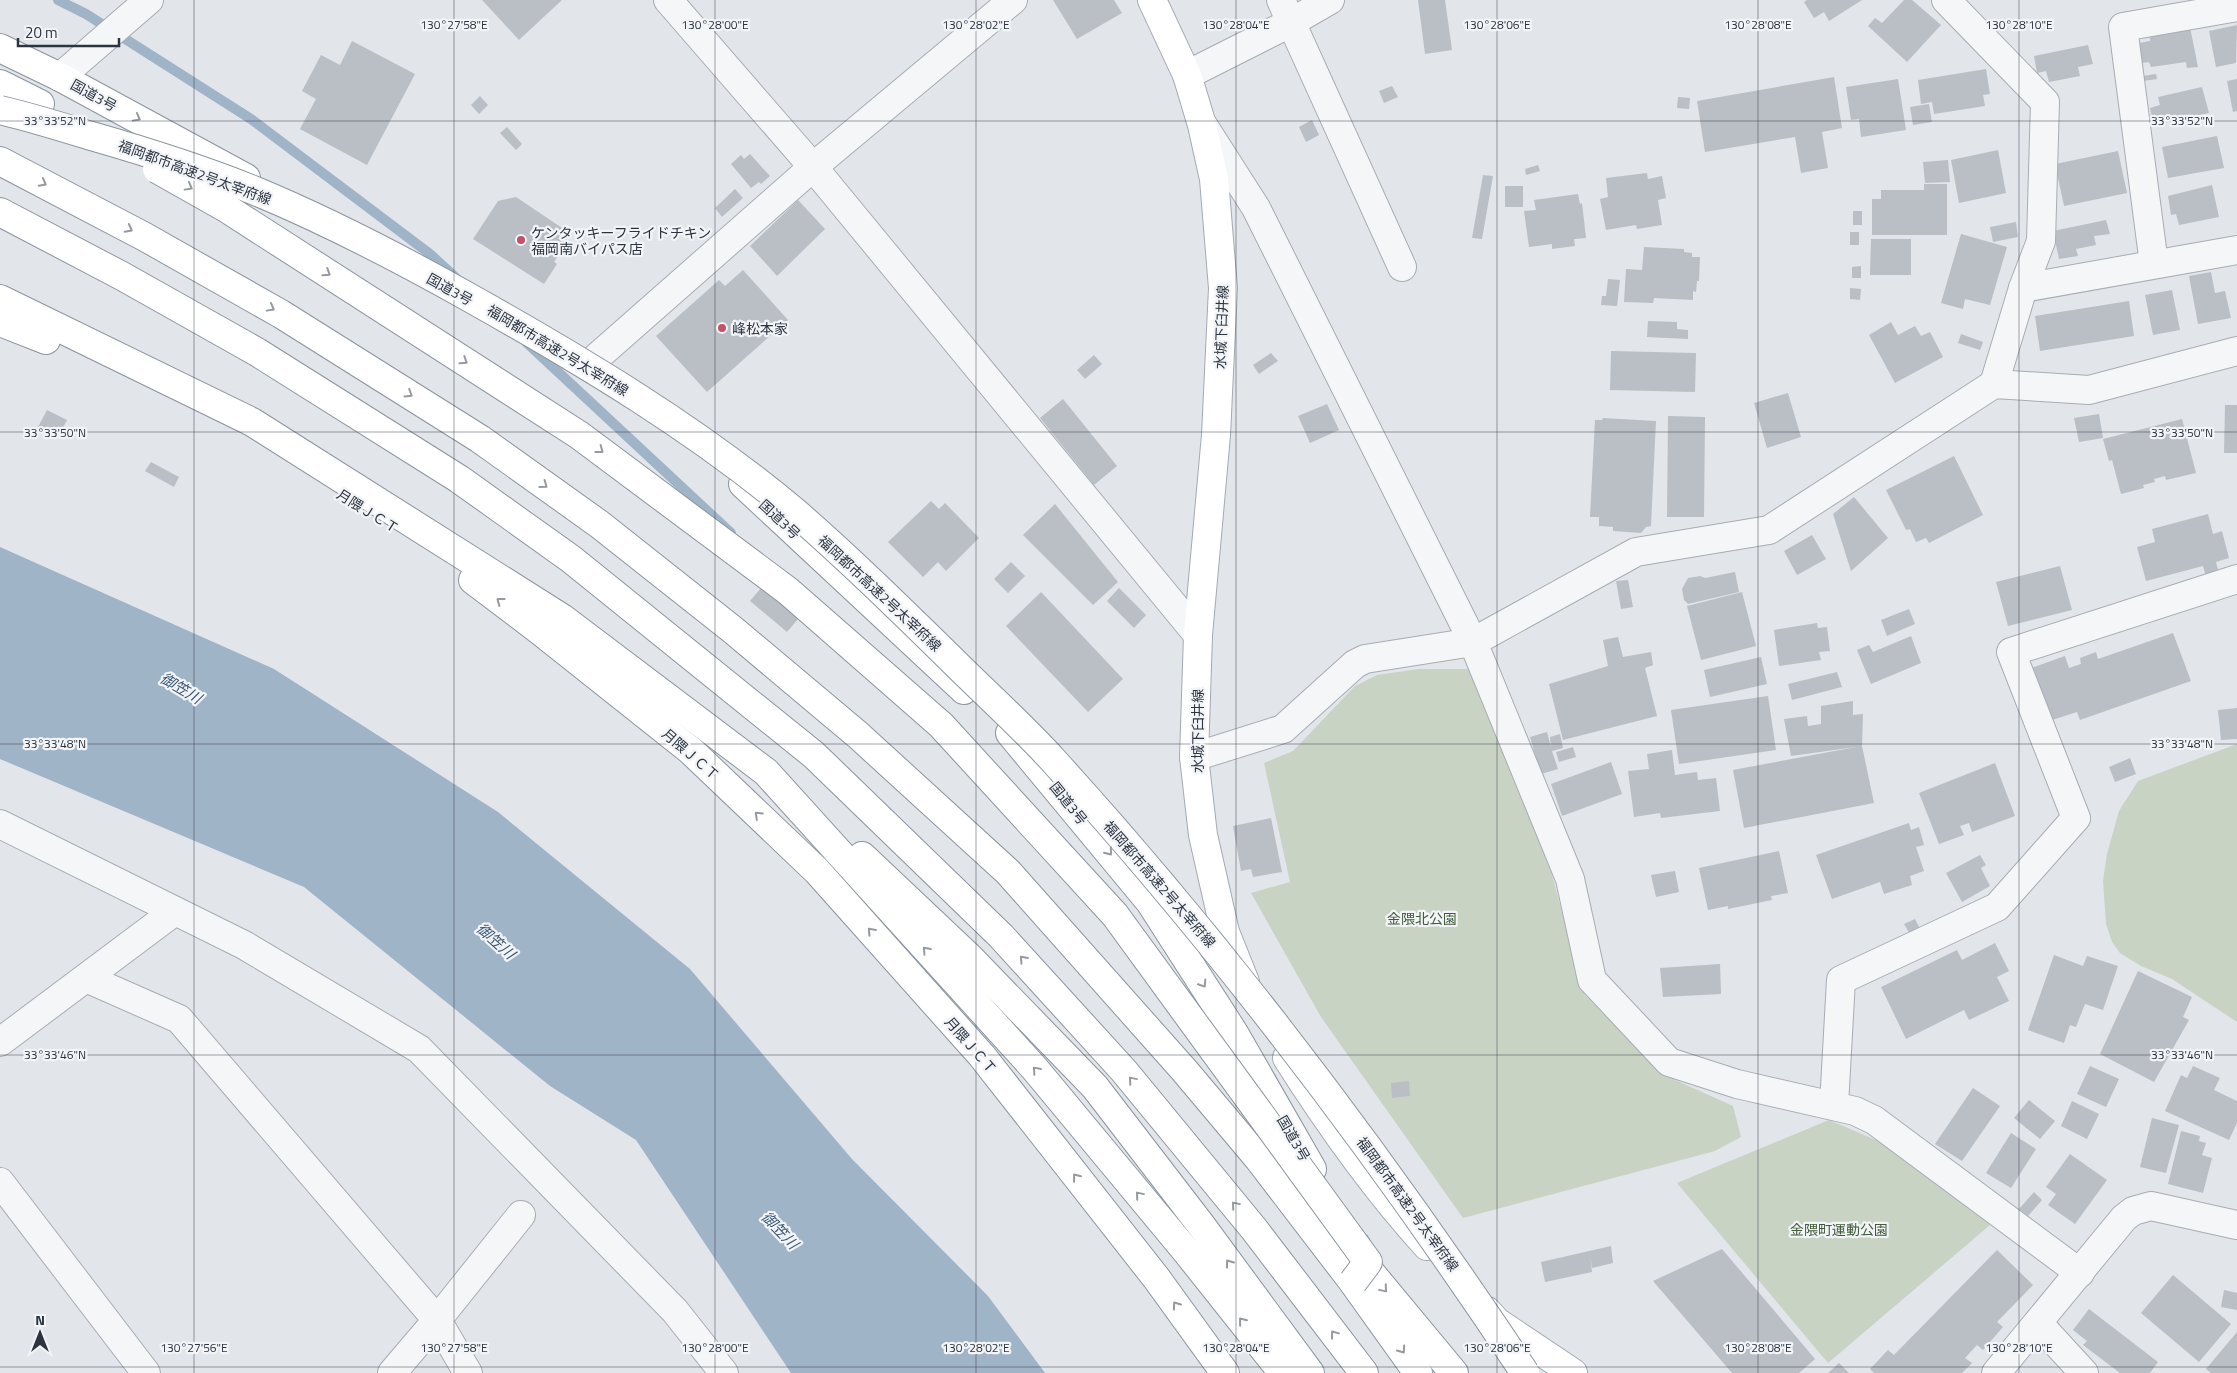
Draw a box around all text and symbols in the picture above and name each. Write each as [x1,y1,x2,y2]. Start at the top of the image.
scale bar [18,15,119,47]
text: 130°27'58"E [420,15,488,34]
text: 130°28'00"E [681,15,749,34]
text: 130°28'02"E [942,15,1010,34]
text: 130°28'04"E [1202,15,1270,34]
text: 130°28'06"E [1463,15,1531,34]
text: 130°28'08"E [1724,15,1792,34]
text: 130°28'10"E [1985,15,2053,34]
text: 20 m [25,21,58,44]
street label: 国道3号 [67,74,121,116]
text: 33°33'52"N [24,111,86,130]
text: 33°33'52"N [2151,111,2213,130]
one-way arrow [131,112,140,122]
street label: 福岡都市高速2号太宰府線 [115,134,275,210]
one-way arrow [38,177,47,187]
one-way arrow [184,181,193,191]
place label: ケンタッキーフライドチキン 福岡南バイパス店 [531,222,711,259]
one-way arrow [124,223,133,233]
marker: ケンタッキーフライドチキン 福岡南バイパス店 [515,234,527,246]
one-way arrow [322,267,331,276]
street label: 国道3号 [423,268,477,310]
street label: 水城下臼井線 [1209,285,1233,369]
street label: 福岡都市高速2号太宰府線 [483,299,633,401]
one-way arrow [266,302,275,312]
place label: 峰松本家 [732,318,788,339]
marker: 峰松本家 [716,322,728,334]
one-way arrow [458,355,467,364]
one-way arrow [404,388,413,398]
text: 33°33'50"N [24,423,86,442]
text: 33°33'50"N [2151,423,2213,442]
one-way arrow [594,444,604,453]
one-way arrow [538,479,548,488]
street label: 月隈ＪＣＴ [333,484,403,538]
street label: 国道3号 [755,494,805,544]
street label: 福岡都市高速2号太宰府線 [814,530,946,656]
one-way arrow [496,598,506,607]
water label: 御笠川 [156,667,208,710]
street label: 水城下臼井線 [1187,689,1208,773]
street label: 月隈ＪＣＴ [658,723,724,785]
text: 33°33'48"N [24,734,86,753]
text: 33°33'48"N [2151,734,2213,753]
street label: 国道3号 [1045,777,1093,829]
one-way arrow [755,812,764,821]
street label: 福岡都市高速2号太宰府線 [1099,816,1221,952]
one-way arrow [1103,846,1111,855]
park label: 金隈北公園 [1387,908,1457,929]
water label: 御笠川 [472,917,522,966]
one-way arrow [868,928,877,937]
one-way arrow [923,946,932,955]
one-way arrow [1020,956,1029,965]
one-way arrow [1197,978,1206,988]
street label: 月隈ＪＣＴ [940,1012,1002,1078]
text: 33°33'46"N [24,1045,86,1064]
text: 33°33'46"N [2151,1045,2213,1064]
one-way arrow [1032,1066,1041,1075]
one-way arrow [1129,1077,1137,1086]
street label: 国道3号 [1272,1111,1316,1165]
street label: 福岡都市高速2号太宰府線 [1352,1132,1464,1276]
one-way arrow [1073,1173,1082,1182]
one-way arrow [1136,1191,1145,1200]
one-way arrow [1232,1202,1241,1211]
water label: 御笠川 [756,1206,805,1256]
park label: 金隈町運動公園 [1790,1219,1888,1240]
one-way arrow [1226,1259,1235,1269]
one-way arrow [1379,1283,1388,1292]
one-way arrow [1173,1301,1182,1311]
north arrow [15,1308,65,1358]
text: N [35,1309,45,1330]
one-way arrow [1239,1318,1247,1327]
one-way arrow [1332,1331,1340,1340]
text: 130°27'56"E [160,1338,228,1357]
text: 130°27'58"E [420,1338,488,1357]
text: 130°28'00"E [681,1338,749,1357]
text: 130°28'02"E [942,1338,1010,1357]
text: 130°28'04"E [1202,1338,1270,1357]
text: 130°28'06"E [1463,1338,1531,1357]
text: 130°28'08"E [1724,1338,1792,1357]
text: 130°28'10"E [1985,1338,2053,1357]
one-way arrow [1396,1344,1405,1354]

